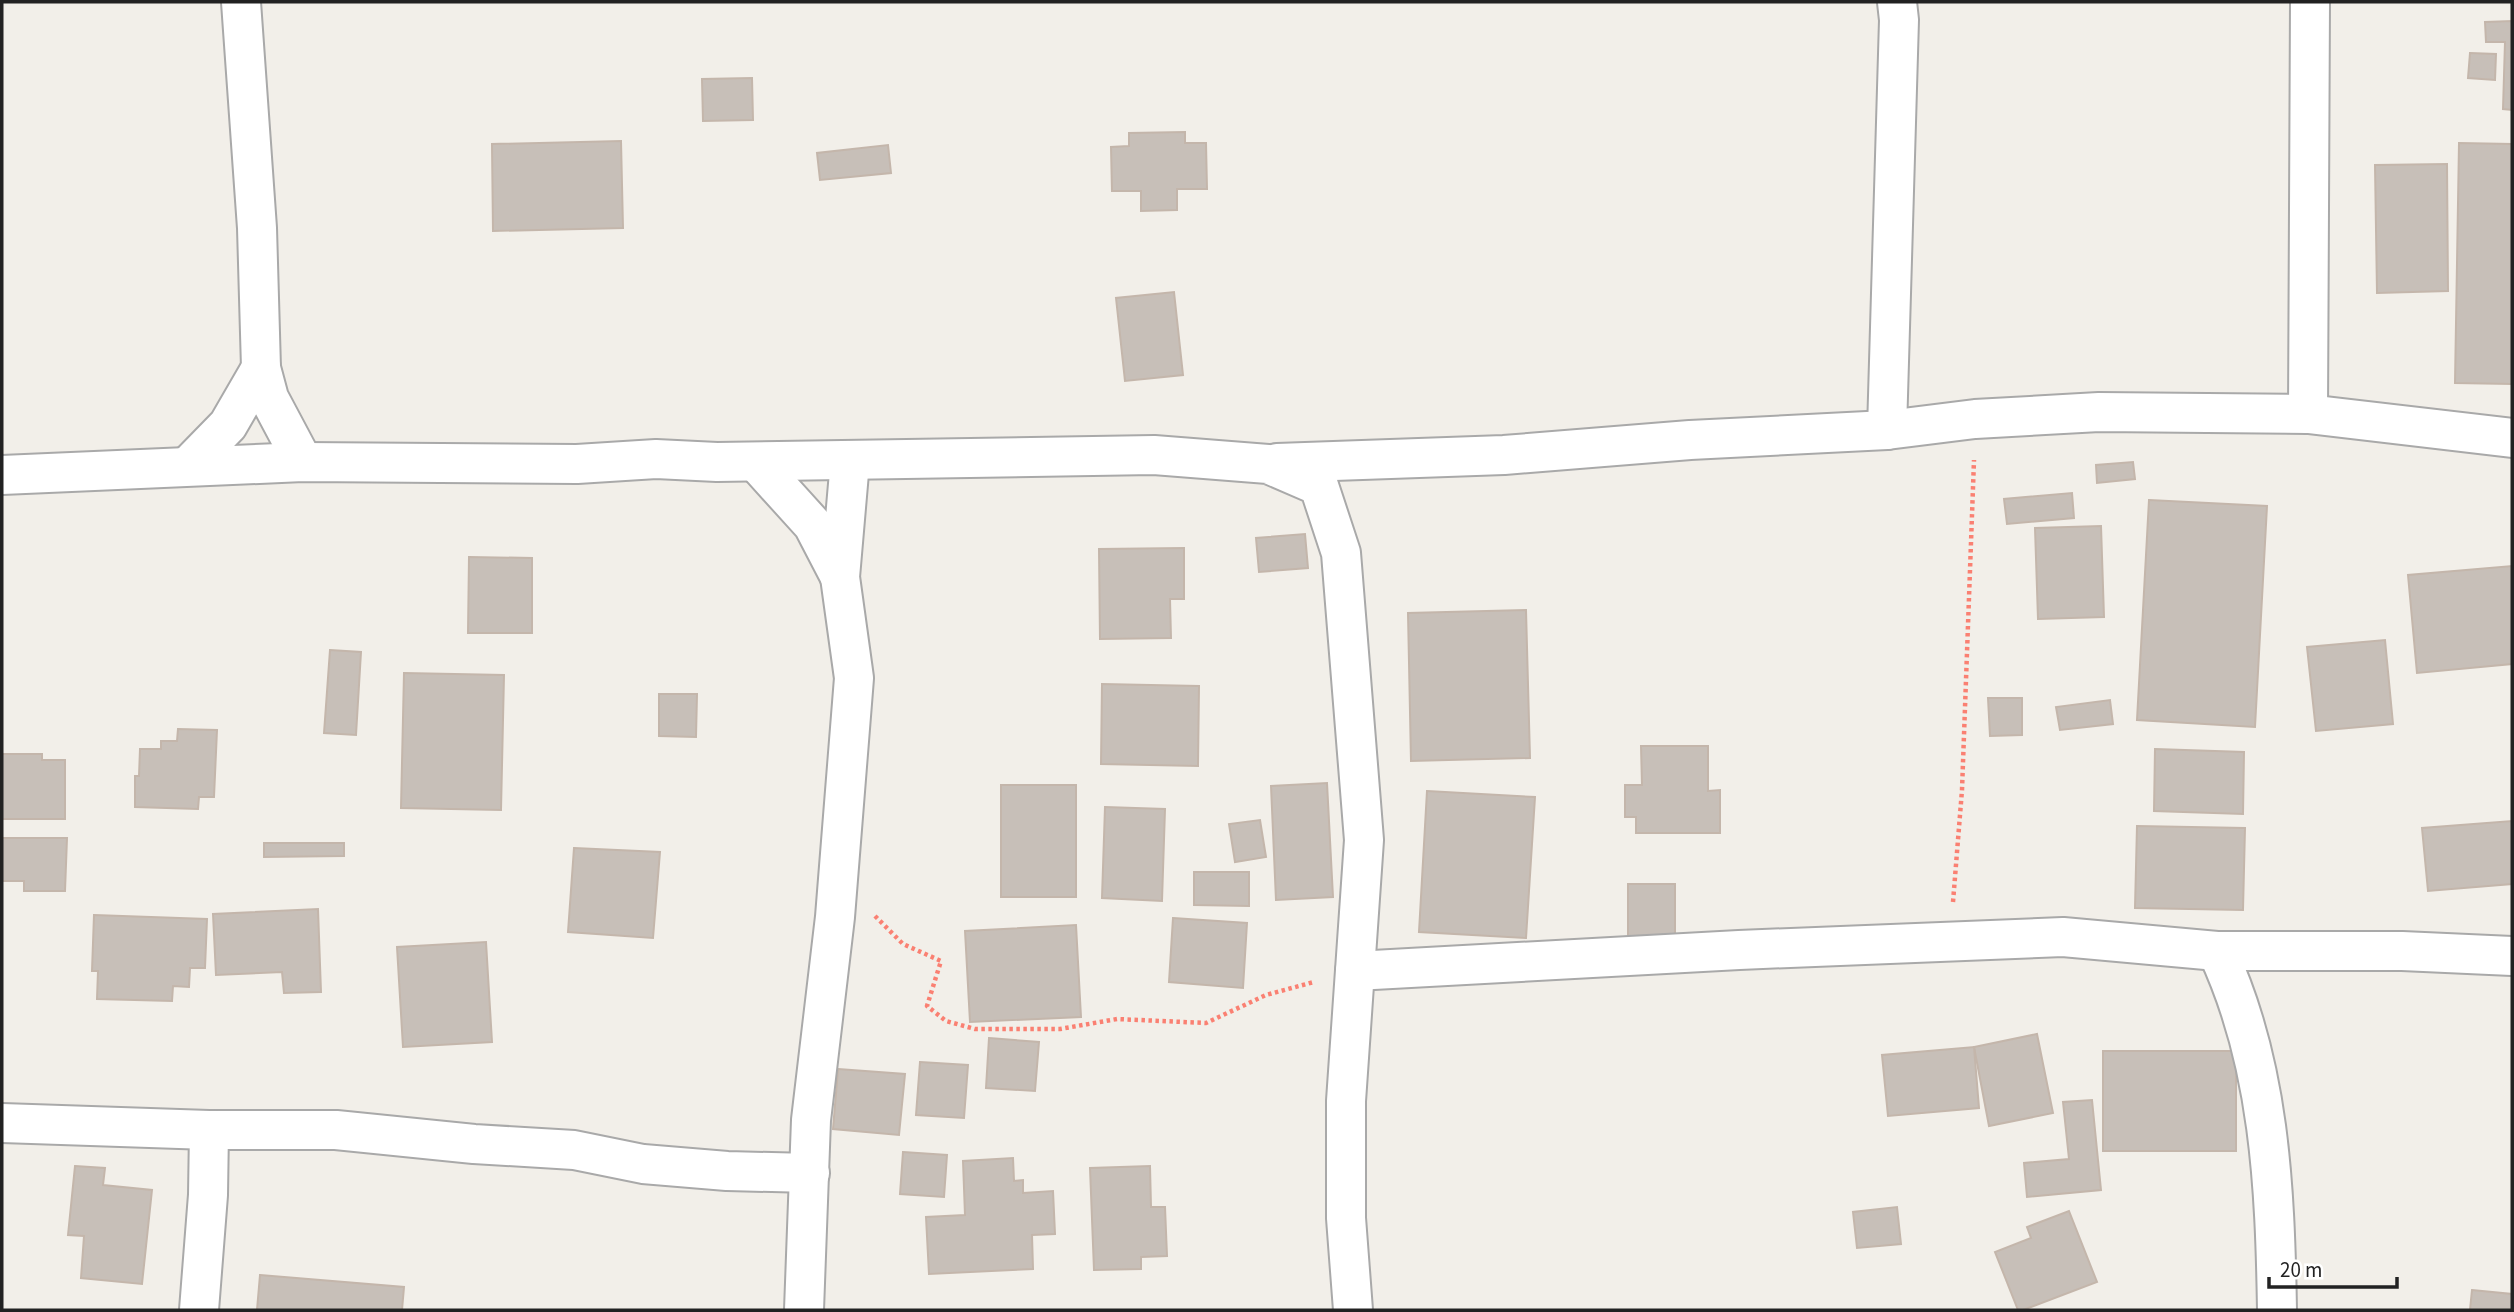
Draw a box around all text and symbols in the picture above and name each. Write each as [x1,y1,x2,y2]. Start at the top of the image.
scale bar [2269,1246,2397,1290]
text: 20 m [2280,1255,2322,1285]

